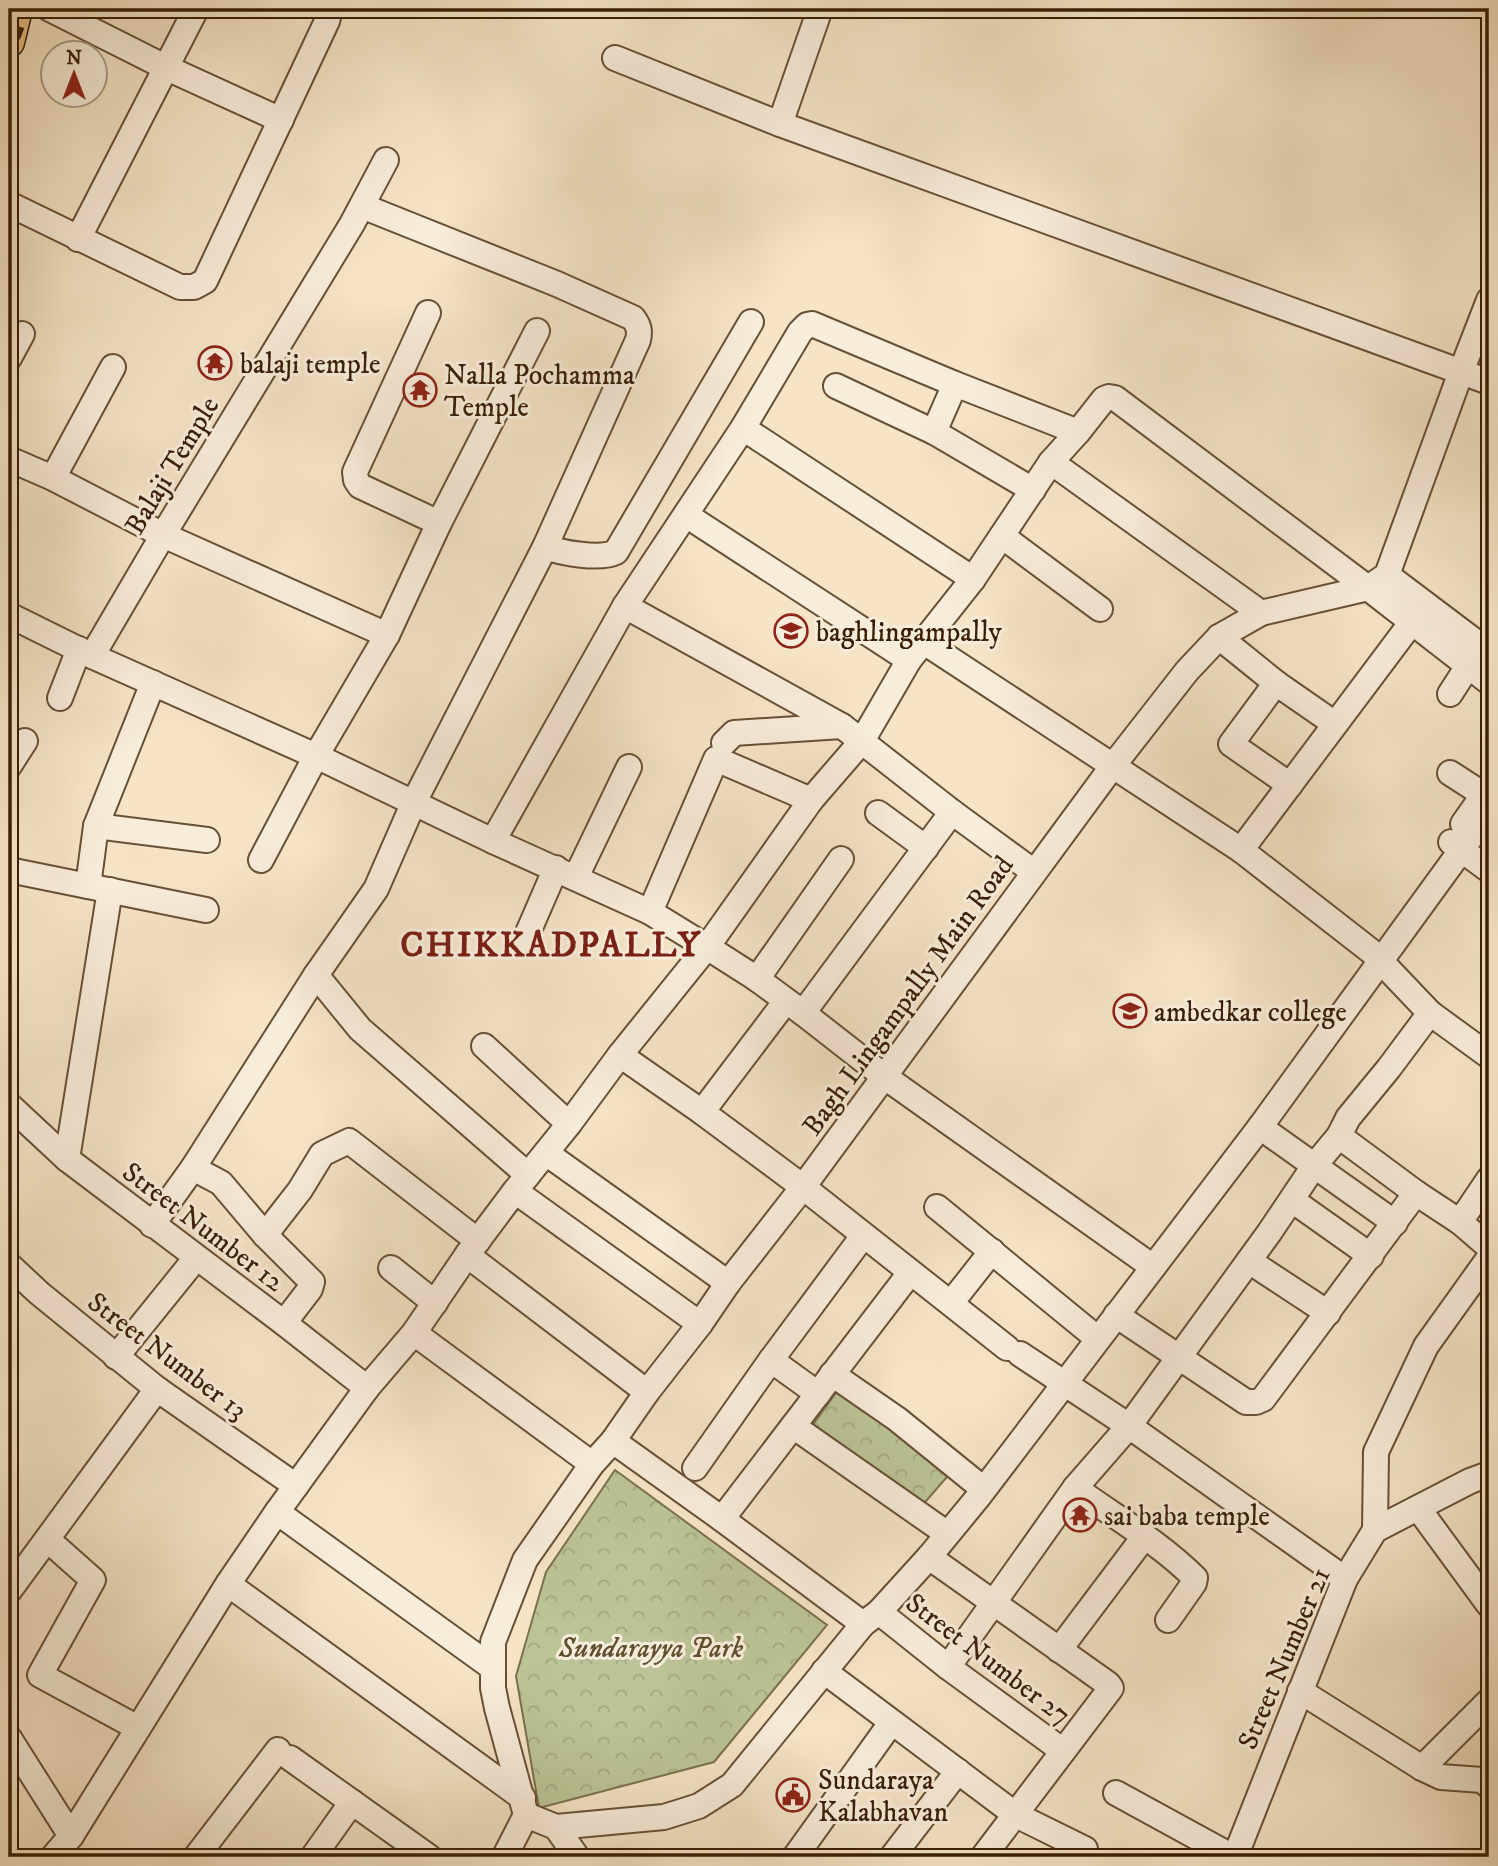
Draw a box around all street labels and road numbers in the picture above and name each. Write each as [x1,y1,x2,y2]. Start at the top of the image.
street label: Balaji Temple [117,390,227,541]
street label: Bagh Lingampally Main Road [795,849,1022,1143]
street label: Street Number 12 [115,1155,291,1300]
street label: Street Number 13 [80,1285,254,1428]
street label: Street Number 21 [1230,1562,1338,1755]
street label: Street Number 27 [898,1586,1078,1733]

